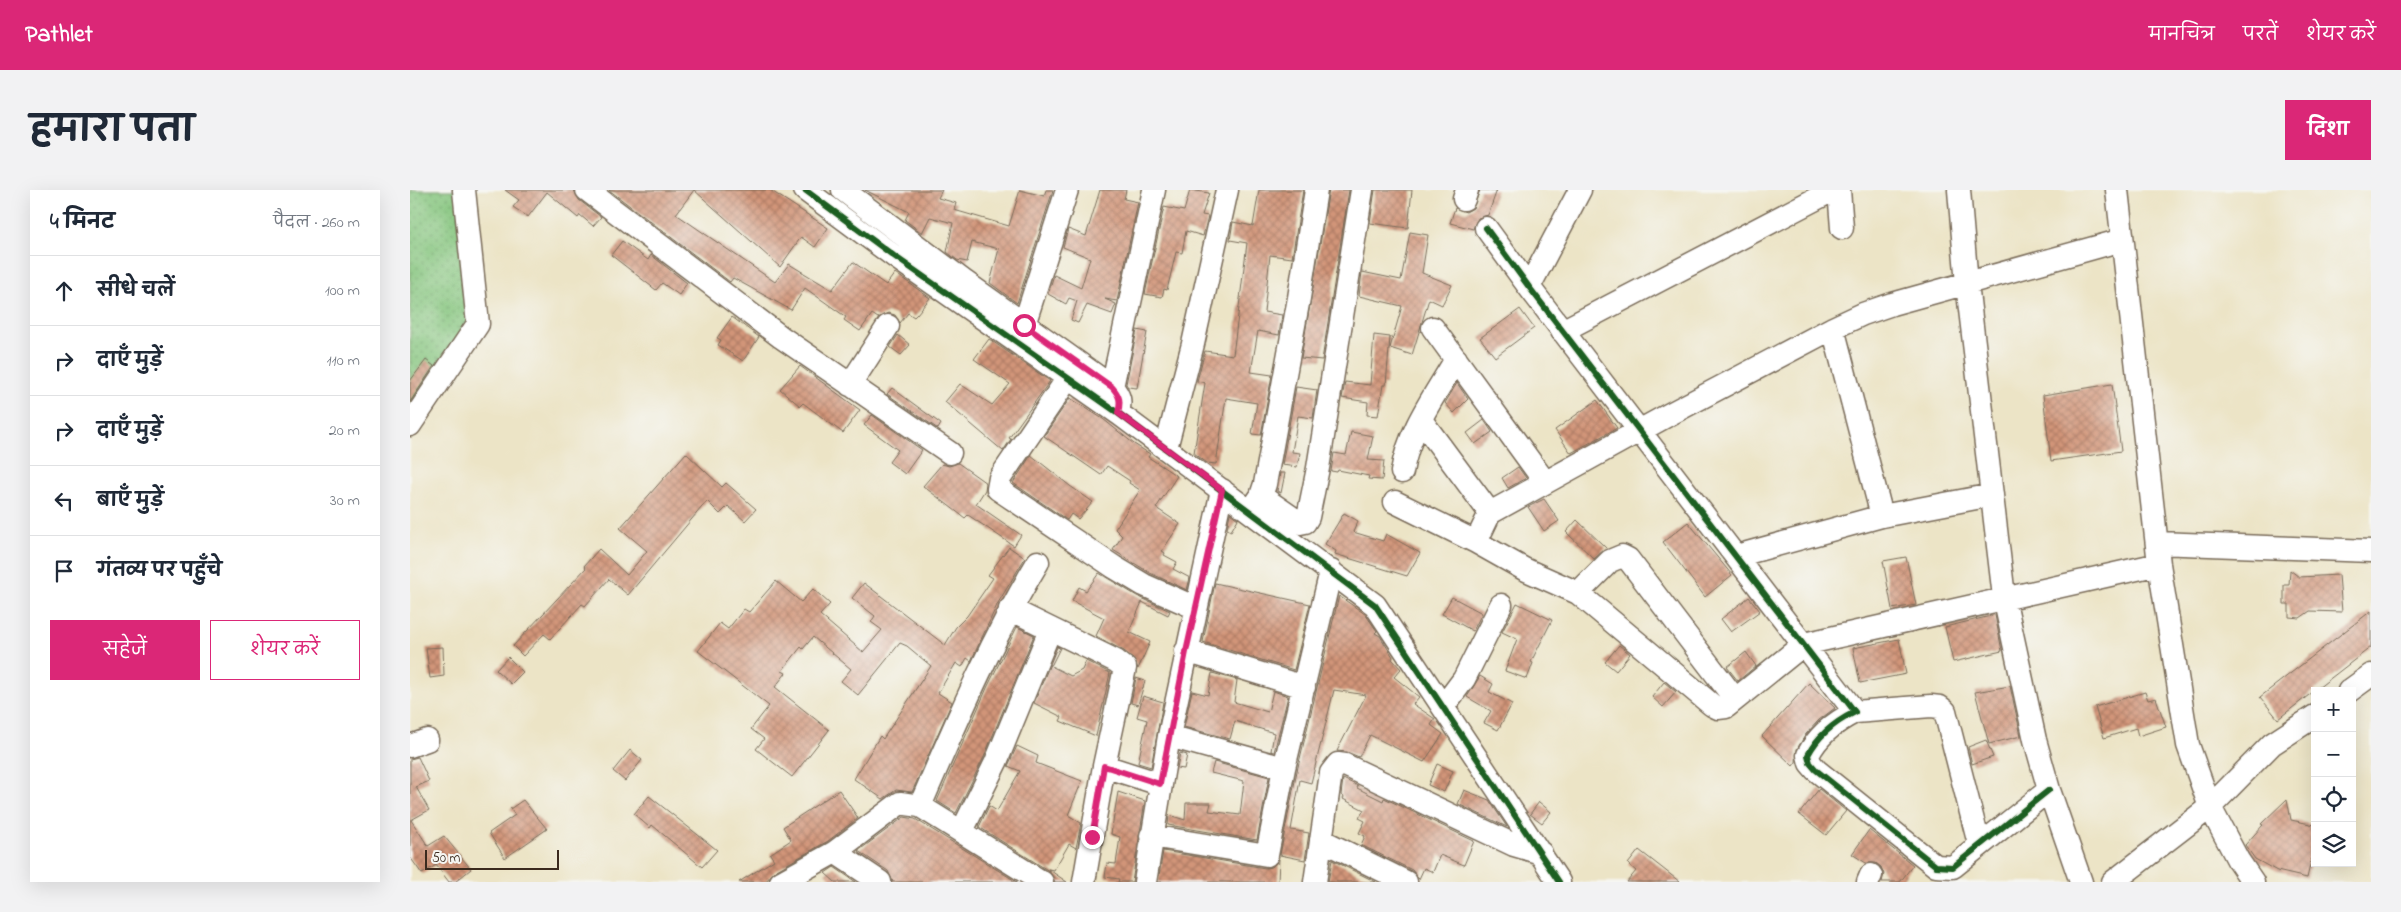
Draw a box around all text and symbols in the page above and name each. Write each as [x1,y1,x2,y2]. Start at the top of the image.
text: Pathlet [25,18,93,53]
text: मानचित्र [2149,23,2215,49]
text: परतें [2243,23,2278,49]
text: शेयर करें [2306,23,2376,49]
button: दिशा [2285,100,2371,160]
text: हमारा पता [30,106,194,157]
text: 4 मिनट [50,208,115,238]
text: पैदल · 260 m [273,211,360,235]
icon: ahead [50,277,78,305]
text: सीधे चलें [97,278,175,305]
text: 100 m [325,279,360,303]
route start [1013,314,1036,337]
icon: right [50,347,78,375]
text: दाएँ मुड़ें [97,348,163,375]
text: 110 m [326,349,360,373]
icon: right [50,417,78,445]
text: दाएँ मुड़ें [97,418,163,445]
text: 20 m [329,419,360,443]
icon: left [50,487,78,515]
text: बाएँ मुड़ें [97,488,164,515]
text: 30 m [330,489,360,513]
icon: arrive [50,557,78,585]
text: गंतव्य पर पहुँचे [97,558,222,585]
button: सहेजें [50,620,200,680]
button: शेयर करें [210,620,360,680]
map controls [2311,687,2356,867]
button: + [2311,687,2356,732]
button: − [2311,732,2356,777]
button: locate [2311,777,2356,822]
button: layers [2311,822,2356,867]
route end [1081,826,1104,849]
scale bar [425,847,559,870]
text: 50 m [432,848,460,869]

